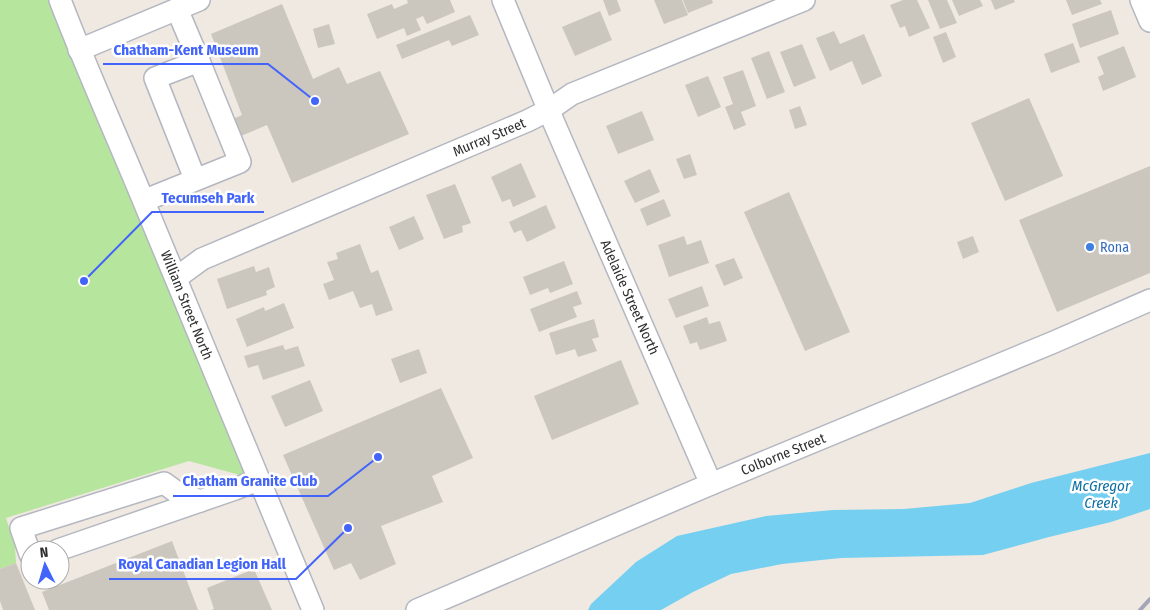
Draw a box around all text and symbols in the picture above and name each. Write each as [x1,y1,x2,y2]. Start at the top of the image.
callout: Chatham-Kent Museum [103,34,268,64]
text: Chatham-Kent Museum [114,41,259,59]
street label: Murray Street [450,114,528,160]
callout: Tecumseh Park [152,182,264,212]
text: Tecumseh Park [162,189,255,207]
street label: Adelaide Street North [597,237,663,357]
place label: Rona [1100,239,1129,256]
marker: Rona [1084,241,1096,253]
street label: William Street North [157,248,216,362]
street label: Colborne Street [738,430,828,479]
callout: Chatham Granite Club [173,466,328,496]
text: Chatham Granite Club [183,472,317,490]
water label: McGregor Creek [1072,477,1131,512]
north arrow [20,540,70,590]
text: N [39,544,49,561]
callout: Royal Canadian Legion Hall [109,549,296,579]
text: Royal Canadian Legion Hall [118,555,287,573]

